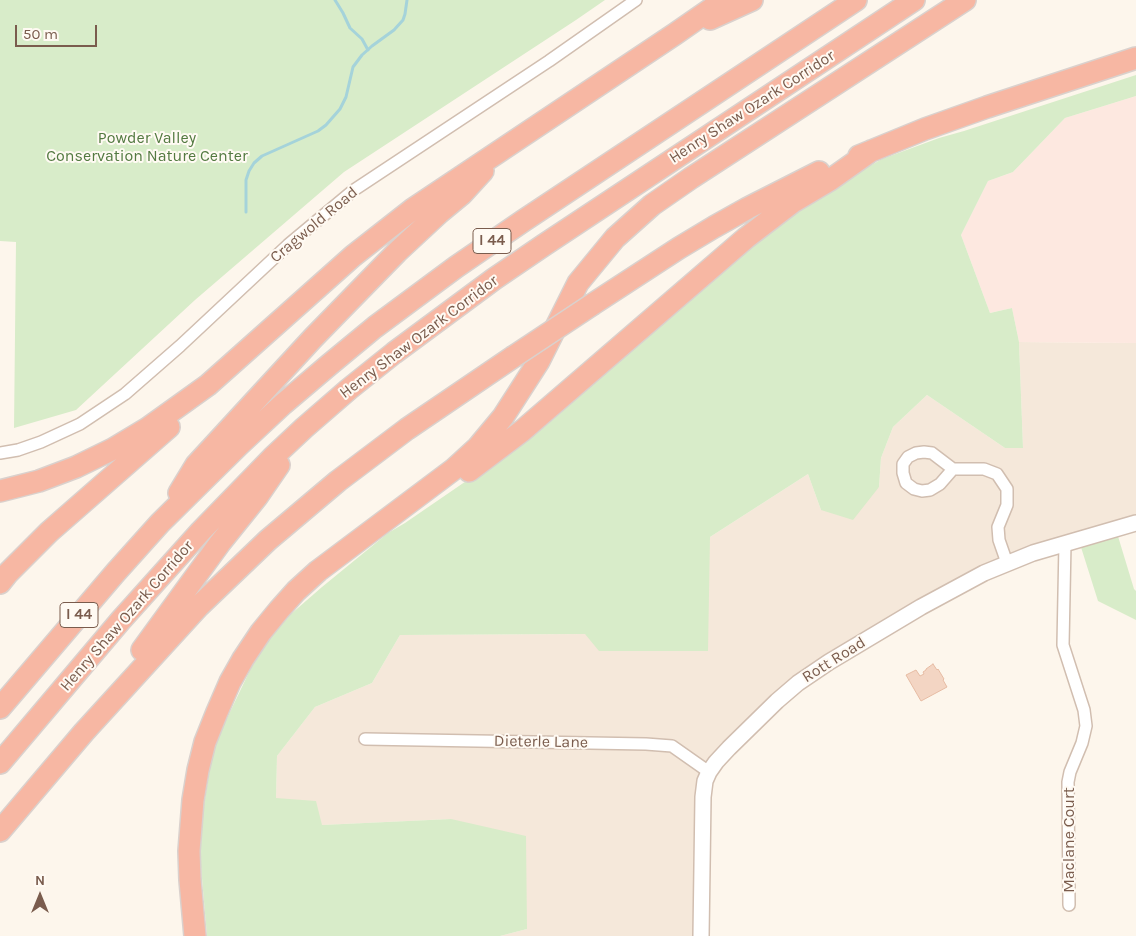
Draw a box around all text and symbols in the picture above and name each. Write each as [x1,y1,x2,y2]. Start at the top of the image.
scale bar [18,15,100,47]
text: 50 m [23,25,58,43]
street label: Henry Shaw Ozark Corridor [666,46,838,168]
park label: Powder Valley Conservation Nature Center [46,128,248,166]
street label: Cragwold Road [266,183,362,267]
road number: I 44 [473,228,511,254]
street label: Henry Shaw Ozark Corridor [336,271,502,403]
street label: Henry Shaw Ozark Corridor [56,537,198,695]
road number: I 44 [60,602,98,628]
street label: Rott Road [799,633,869,687]
street label: Dieterle Lane [494,732,588,752]
street label: Maclane Court [1059,787,1079,893]
north arrow [15,871,65,921]
text: N [35,872,45,889]

